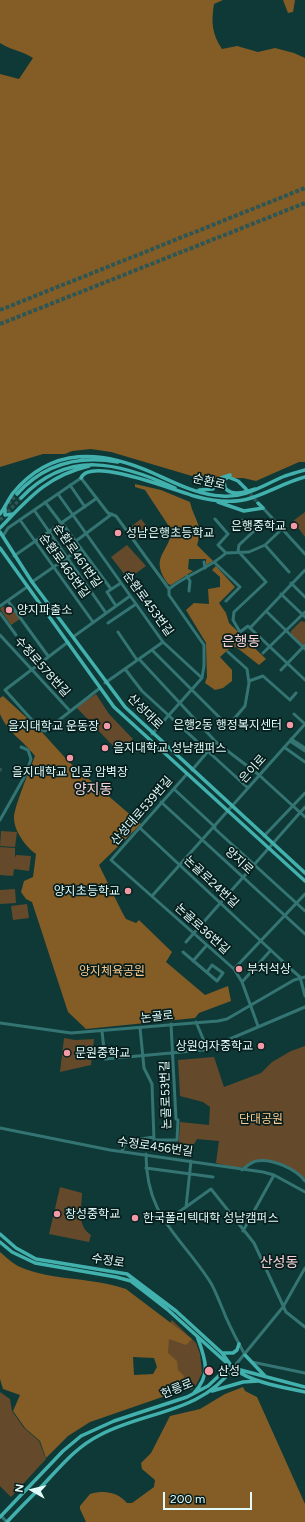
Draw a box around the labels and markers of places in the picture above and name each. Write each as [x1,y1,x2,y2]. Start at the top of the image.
place label: 은행중학교 [231,519,286,533]
marker: 은행중학교 [289,521,299,531]
place label: 성남은행초등학교 [126,526,214,540]
marker: 성남은행초등학교 [113,528,123,538]
place label: 양지파출소 [17,603,72,617]
marker: 양지파출소 [4,605,14,615]
place label: 은행2동 행정복지센터 [173,718,282,732]
place label: 을지대학교 운동장 [8,719,99,733]
marker: 은행2동 행정복지센터 [285,720,295,730]
marker: 을지대학교 운동장 [102,721,112,731]
place label: 을지대학교 성남캠퍼스 [113,741,226,755]
marker: 을지대학교 성남캠퍼스 [100,743,110,753]
marker: 을지대학교 인공 암벽장 [65,753,75,763]
place label: 을지대학교 인공 암벽장 [12,765,128,779]
place label: 양지초등학교 [54,884,120,898]
marker: 양지초등학교 [123,886,133,896]
place label: 부처석상 [247,962,291,976]
marker: 부처석상 [234,964,244,974]
place label: 상원여자중학교 [176,1039,253,1053]
marker: 상원여자중학교 [256,1041,266,1051]
place label: 문원중학교 [75,1046,130,1060]
marker: 문원중학교 [62,1048,72,1058]
place label: 창성중학교 [65,1207,120,1221]
marker: 창성중학교 [52,1209,62,1219]
place label: 한국폴리텍대학 성남캠퍼스 [143,1211,278,1225]
marker: 한국폴리텍대학 성남캠퍼스 [130,1213,140,1223]
place label: 산성 [218,1364,240,1378]
marker: 산성 [203,1365,215,1377]

